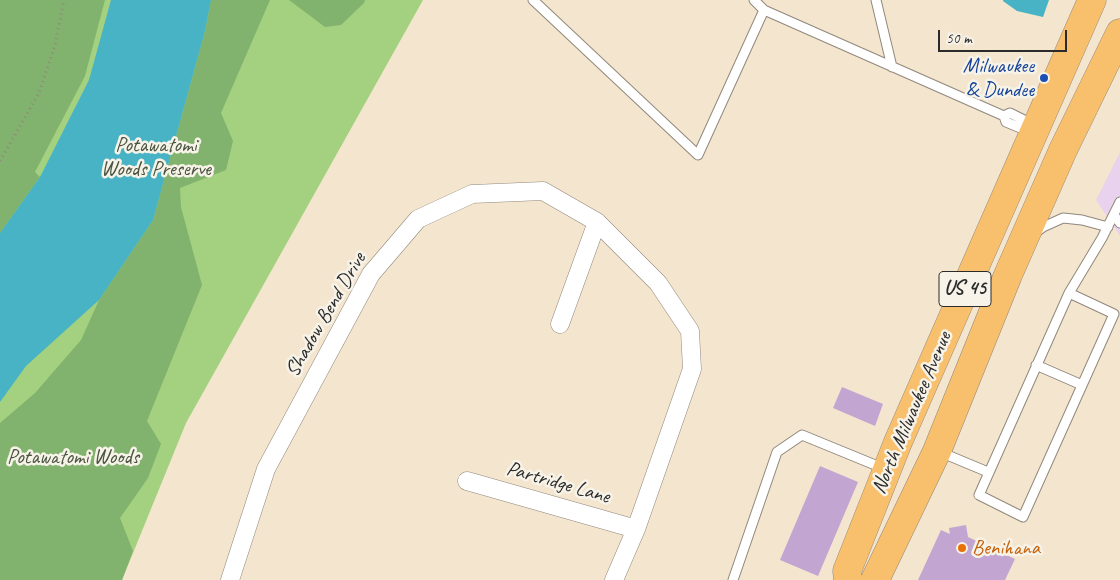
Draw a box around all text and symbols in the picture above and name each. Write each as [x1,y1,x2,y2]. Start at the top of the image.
scale bar [940,20,1069,52]
text: 50 m [946,29,972,48]
place label: Milwaukee & Dundee [963,53,1034,103]
marker: Milwaukee & Dundee [1038,72,1050,84]
park label: Potawatomi Woods Preserve [101,132,211,182]
street label: Shadow Bend Drive [280,248,372,382]
road number: US 45 [939,272,991,306]
street label: North Milwaukee Avenue [866,328,958,498]
park label: Potawatomi Woods [7,444,139,470]
street label: Partridge Lane [504,456,612,510]
place label: Benihana [972,535,1040,561]
marker: Benihana [956,542,968,554]

